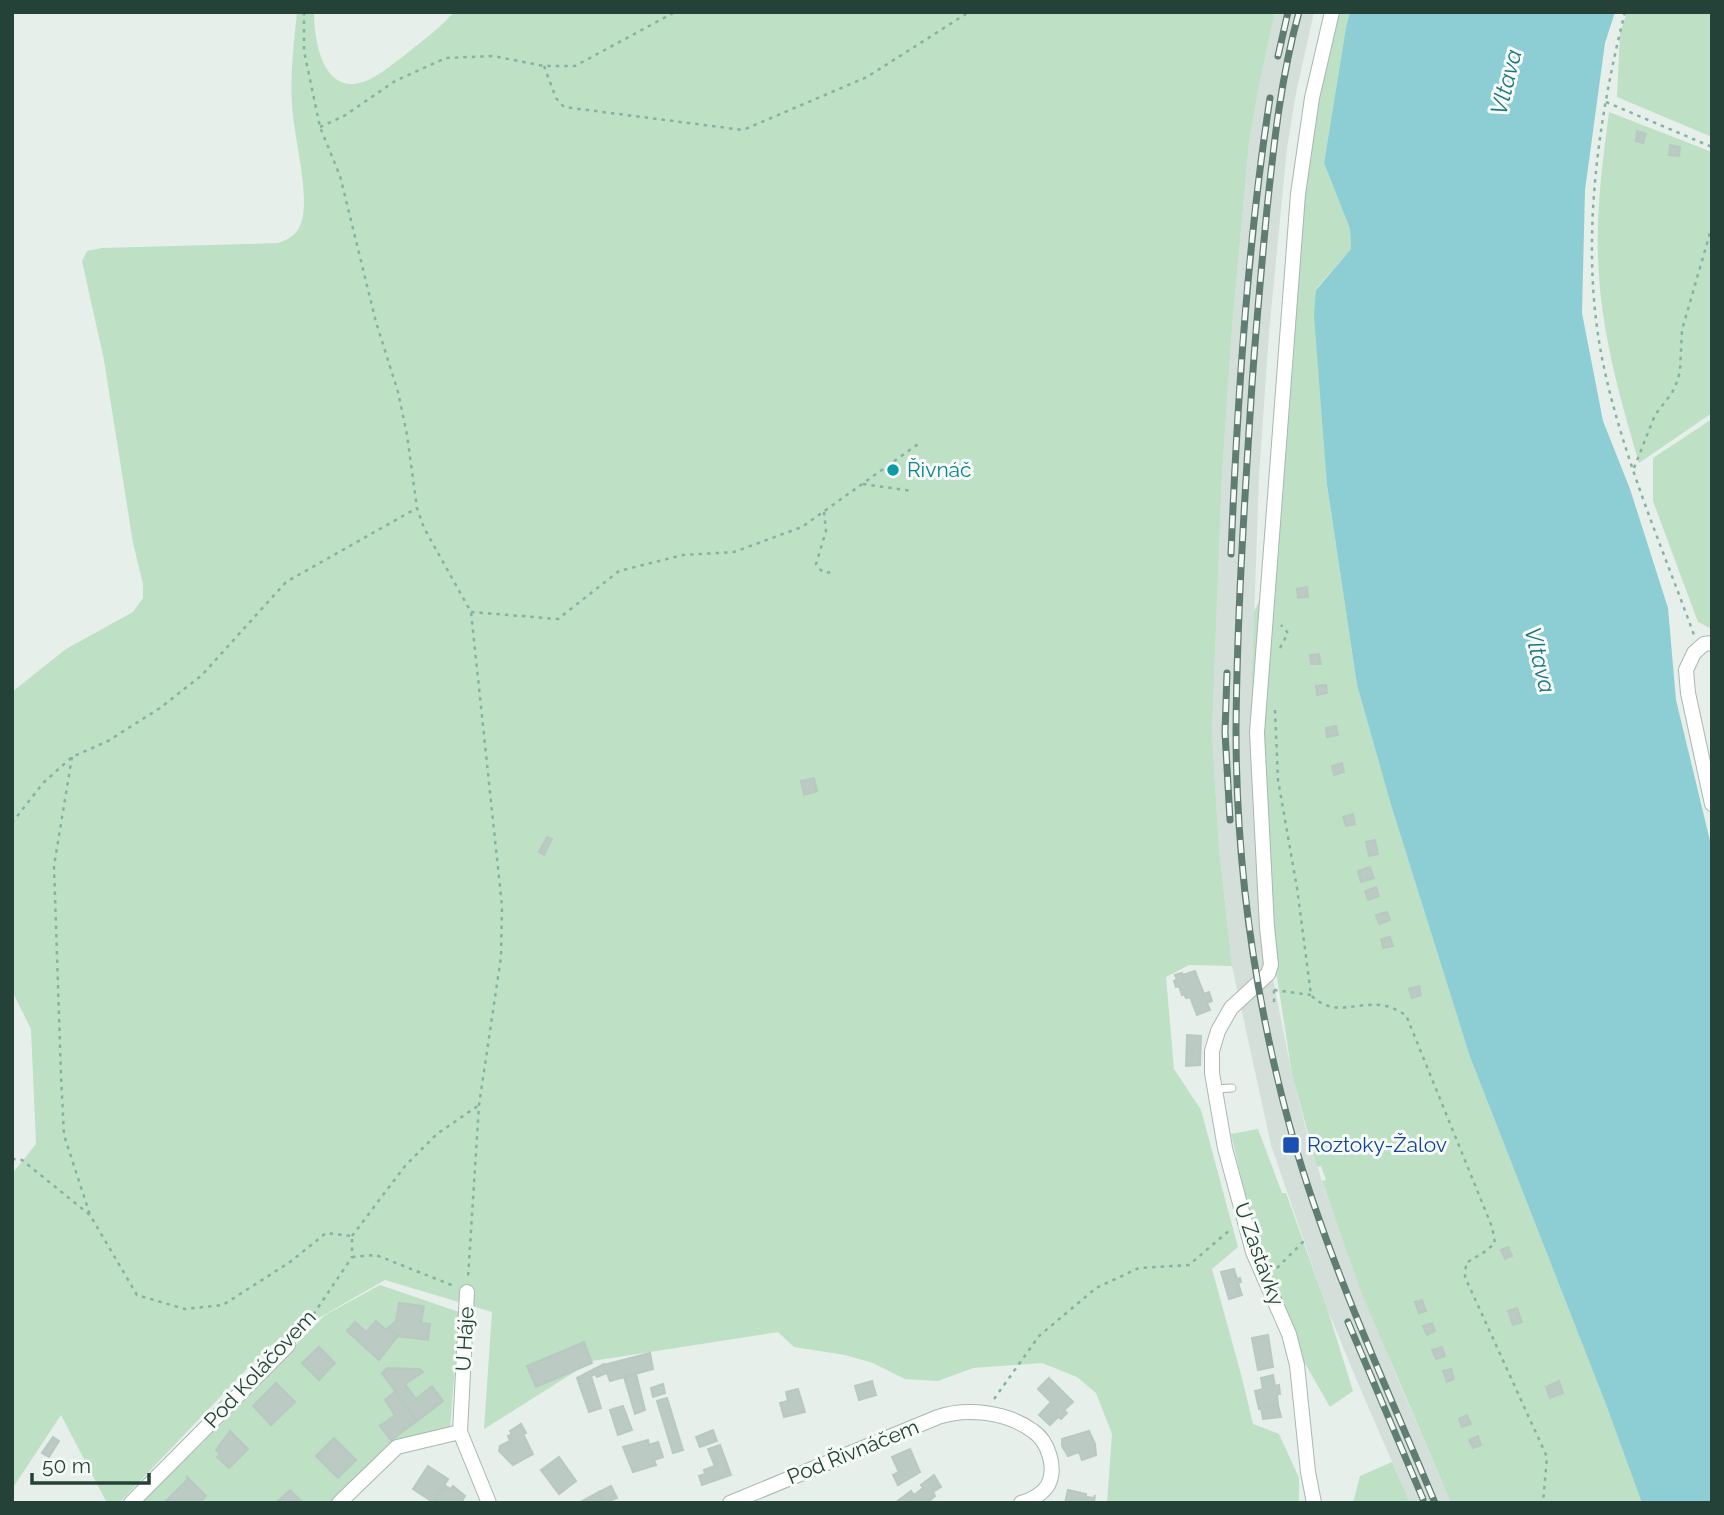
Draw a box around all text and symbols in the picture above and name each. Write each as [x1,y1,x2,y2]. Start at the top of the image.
water label: Vltava [1484,46,1527,118]
place label: Řivnáč [907,457,972,482]
marker: Řivnáč [885,462,901,478]
water label: Vltava [1519,624,1562,696]
place label: Roztoky-Žalov [1307,1132,1447,1157]
marker: Roztoky-Žalov [1281,1135,1301,1155]
street label: U Zastávky [1229,1199,1290,1309]
street label: Pod Koláčovem [199,1304,321,1433]
street label: U Háje [450,1306,479,1372]
street label: Pod Řivnáčem [783,1414,922,1489]
scale bar [32,1442,149,1486]
text: 50 m [42,1453,91,1478]

